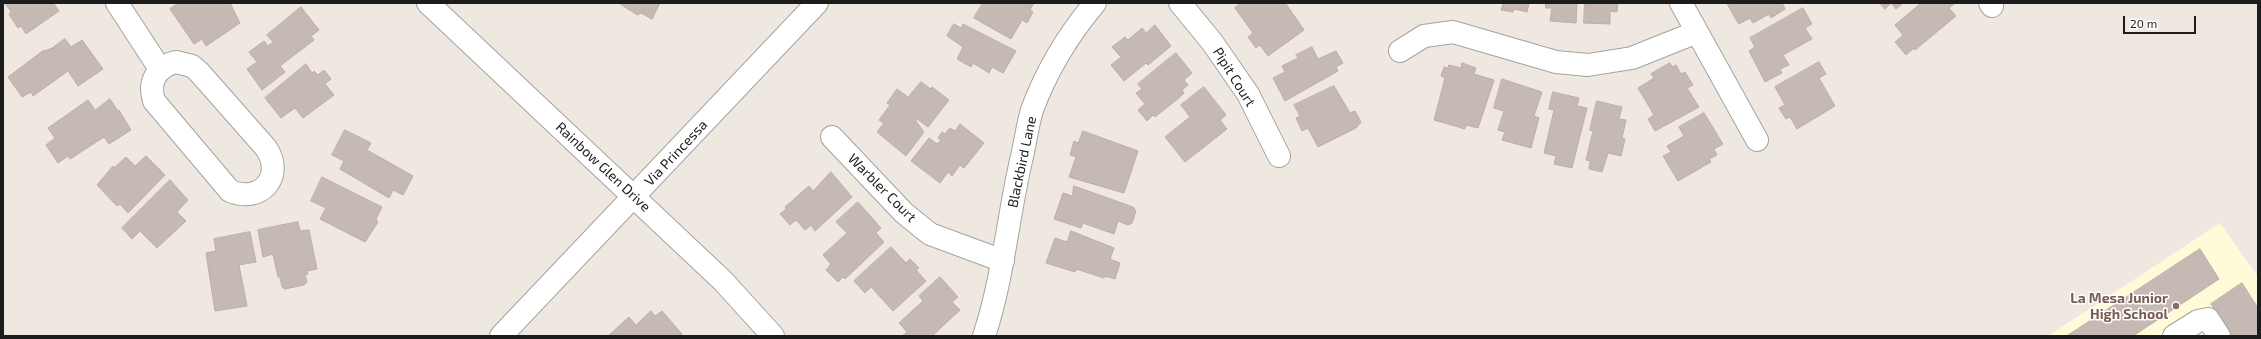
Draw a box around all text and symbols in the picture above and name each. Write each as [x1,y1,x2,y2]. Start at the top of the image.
scale bar [2125,8,2198,34]
text: 20 m [2130,16,2157,30]
street label: Pipit Court [1209,44,1259,110]
street label: Blackbird Lane [1004,115,1040,209]
street label: Via Princessa [641,116,711,190]
street label: Rainbow Glen Drive [552,119,654,215]
street label: Warbler Court [844,150,920,226]
place label: La Mesa Junior High School [2070,290,2168,322]
marker: La Mesa Junior High School [2171,301,2181,311]

